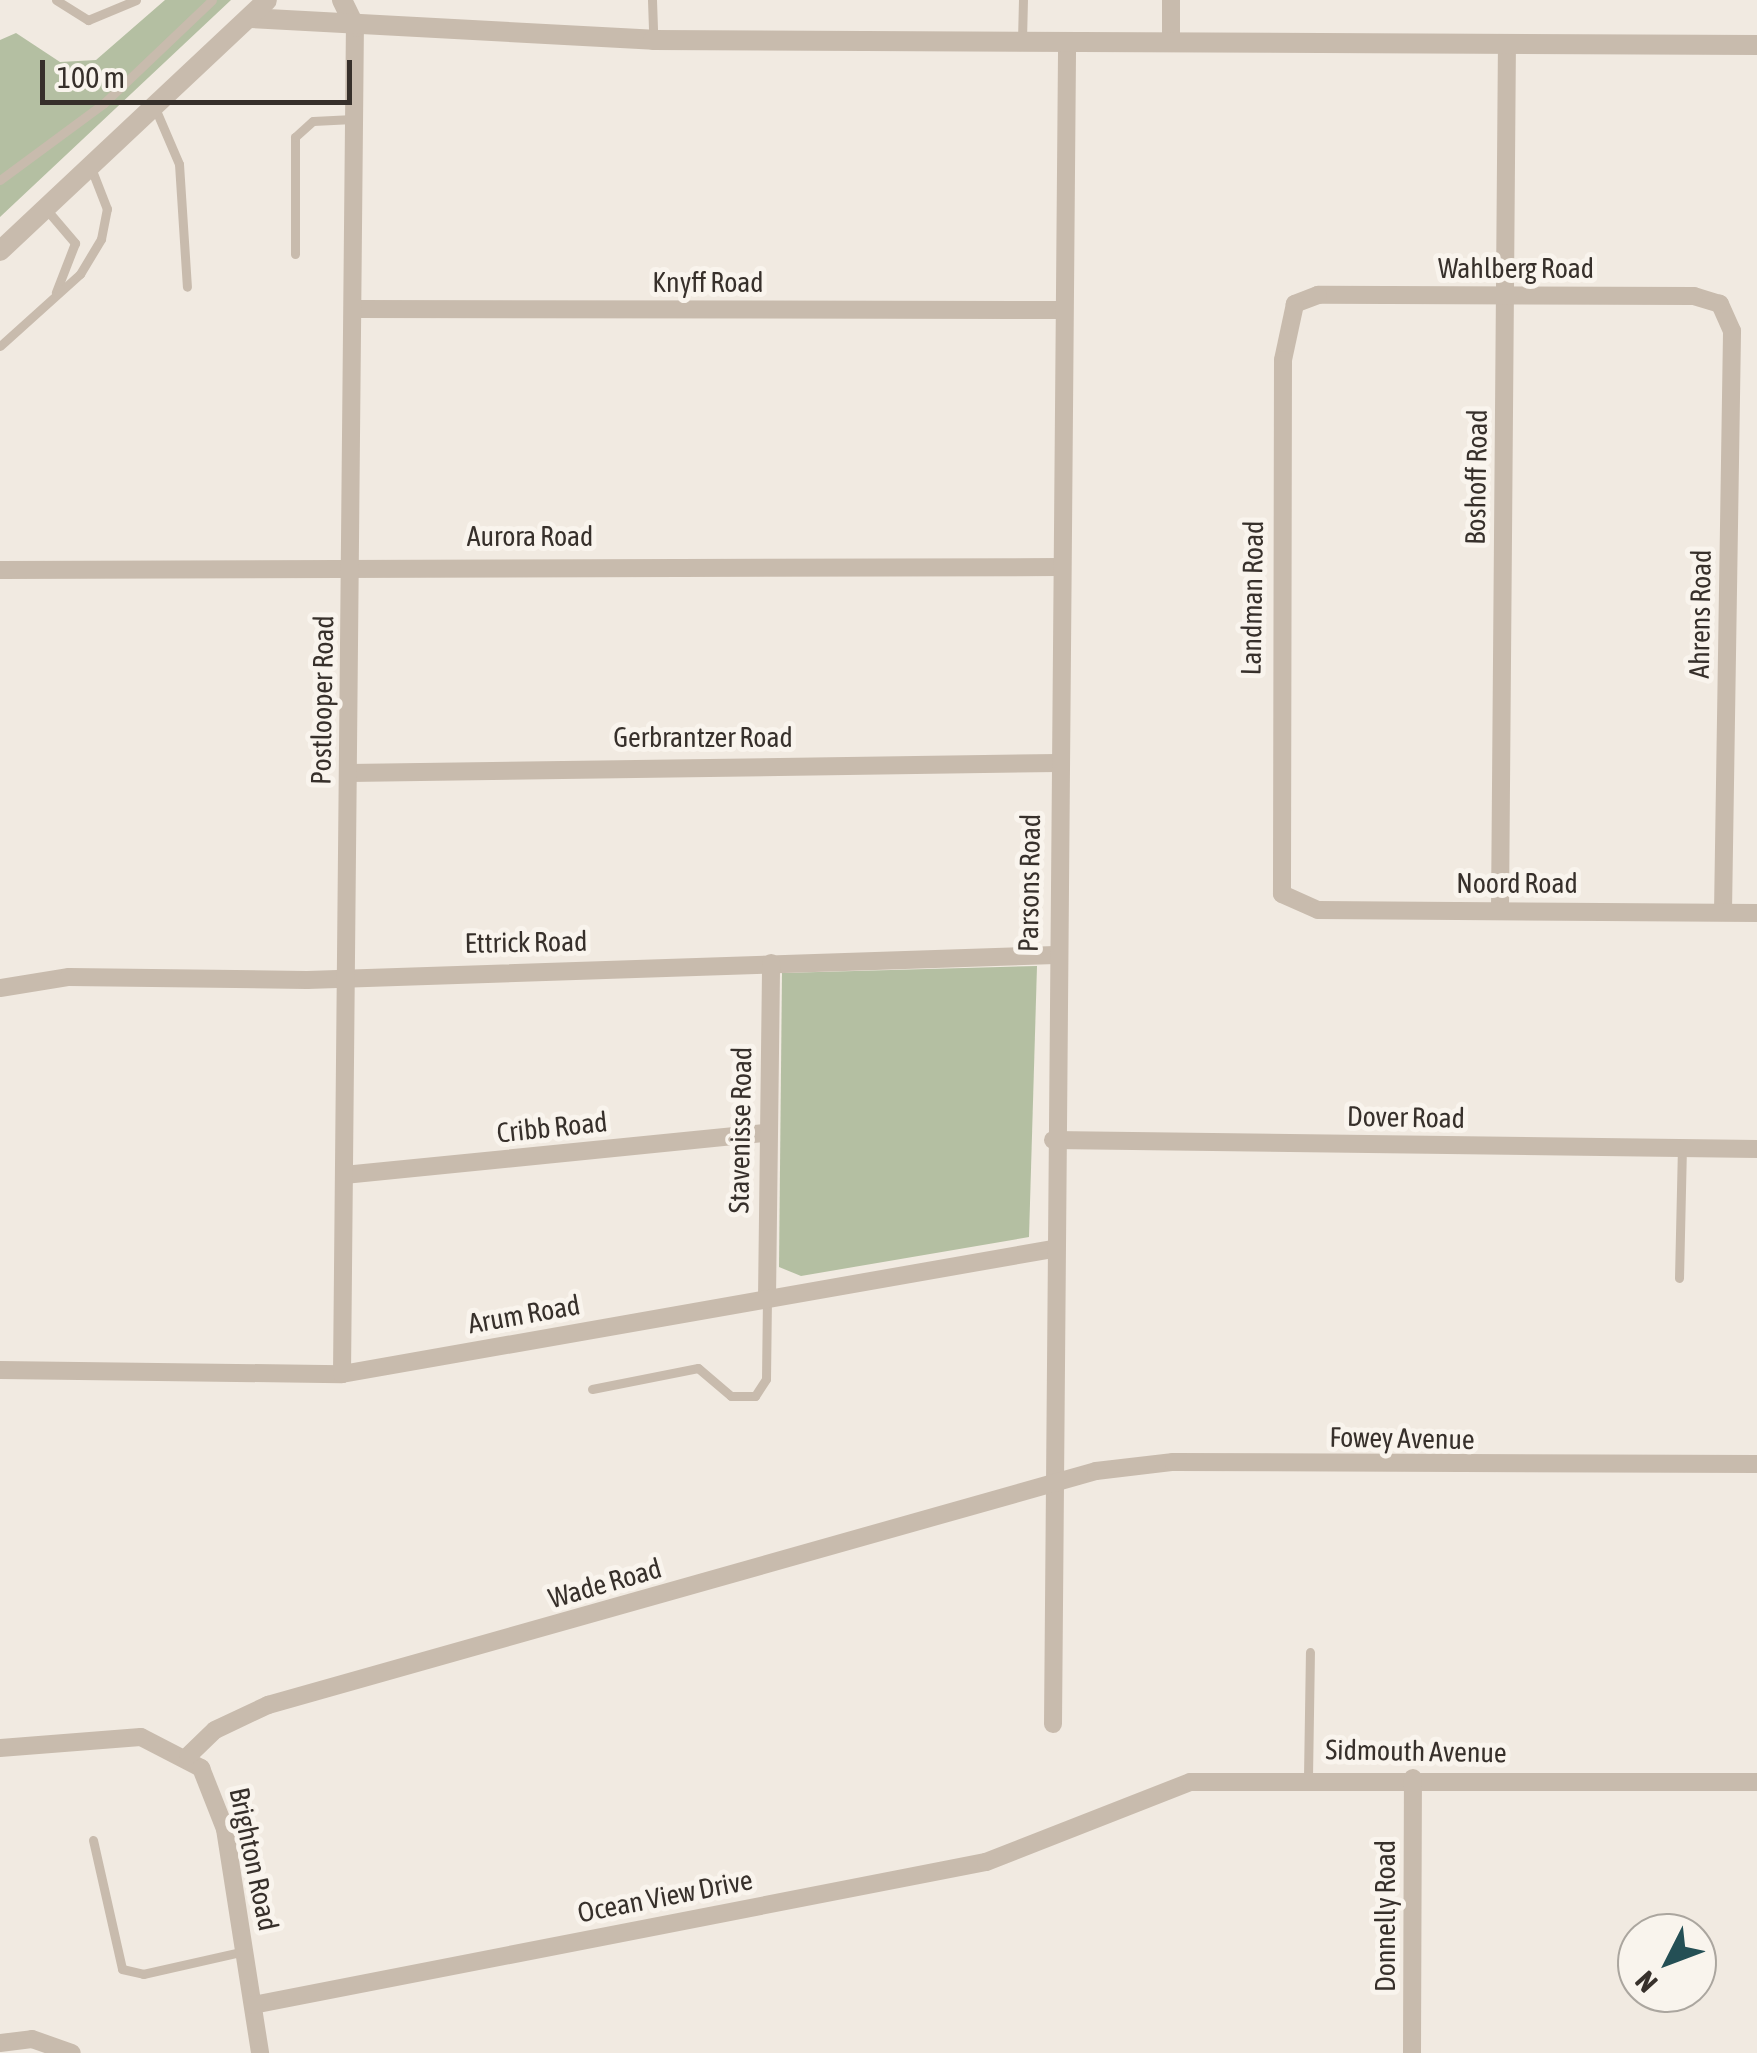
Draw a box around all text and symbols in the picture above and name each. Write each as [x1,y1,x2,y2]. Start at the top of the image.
scale bar [45,40,358,102]
text: 100 m [57,60,125,94]
street label: Wahlberg Road [1438,251,1594,285]
street label: Knyff Road [652,265,764,299]
street label: Boshoff Road [1458,409,1494,545]
street label: Aurora Road [467,519,593,553]
street label: Landman Road [1234,520,1270,676]
street label: Ahrens Road [1682,549,1718,679]
street label: Postlooper Road [304,615,340,785]
street label: Gerbrantzer Road [613,720,793,754]
street label: Parsons Road [1011,814,1047,952]
street label: Noord Road [1456,866,1578,900]
street label: Ettrick Road [464,924,588,960]
street label: Stavenisse Road [722,1046,758,1214]
street label: Dover Road [1347,1099,1465,1135]
street label: Cribb Road [495,1104,609,1150]
street label: Arum Road [465,1288,583,1340]
street label: Fowey Avenue [1329,1420,1475,1456]
street label: Wade Road [545,1551,665,1615]
street label: Sidmouth Avenue [1325,1733,1507,1769]
street label: Brighton Road [222,1784,286,1934]
street label: Donnelly Road [1368,1840,1402,1992]
street label: Ocean View Drive [575,1863,755,1929]
north arrow [1617,1913,1717,2013]
text: N [1629,1965,1664,1999]

